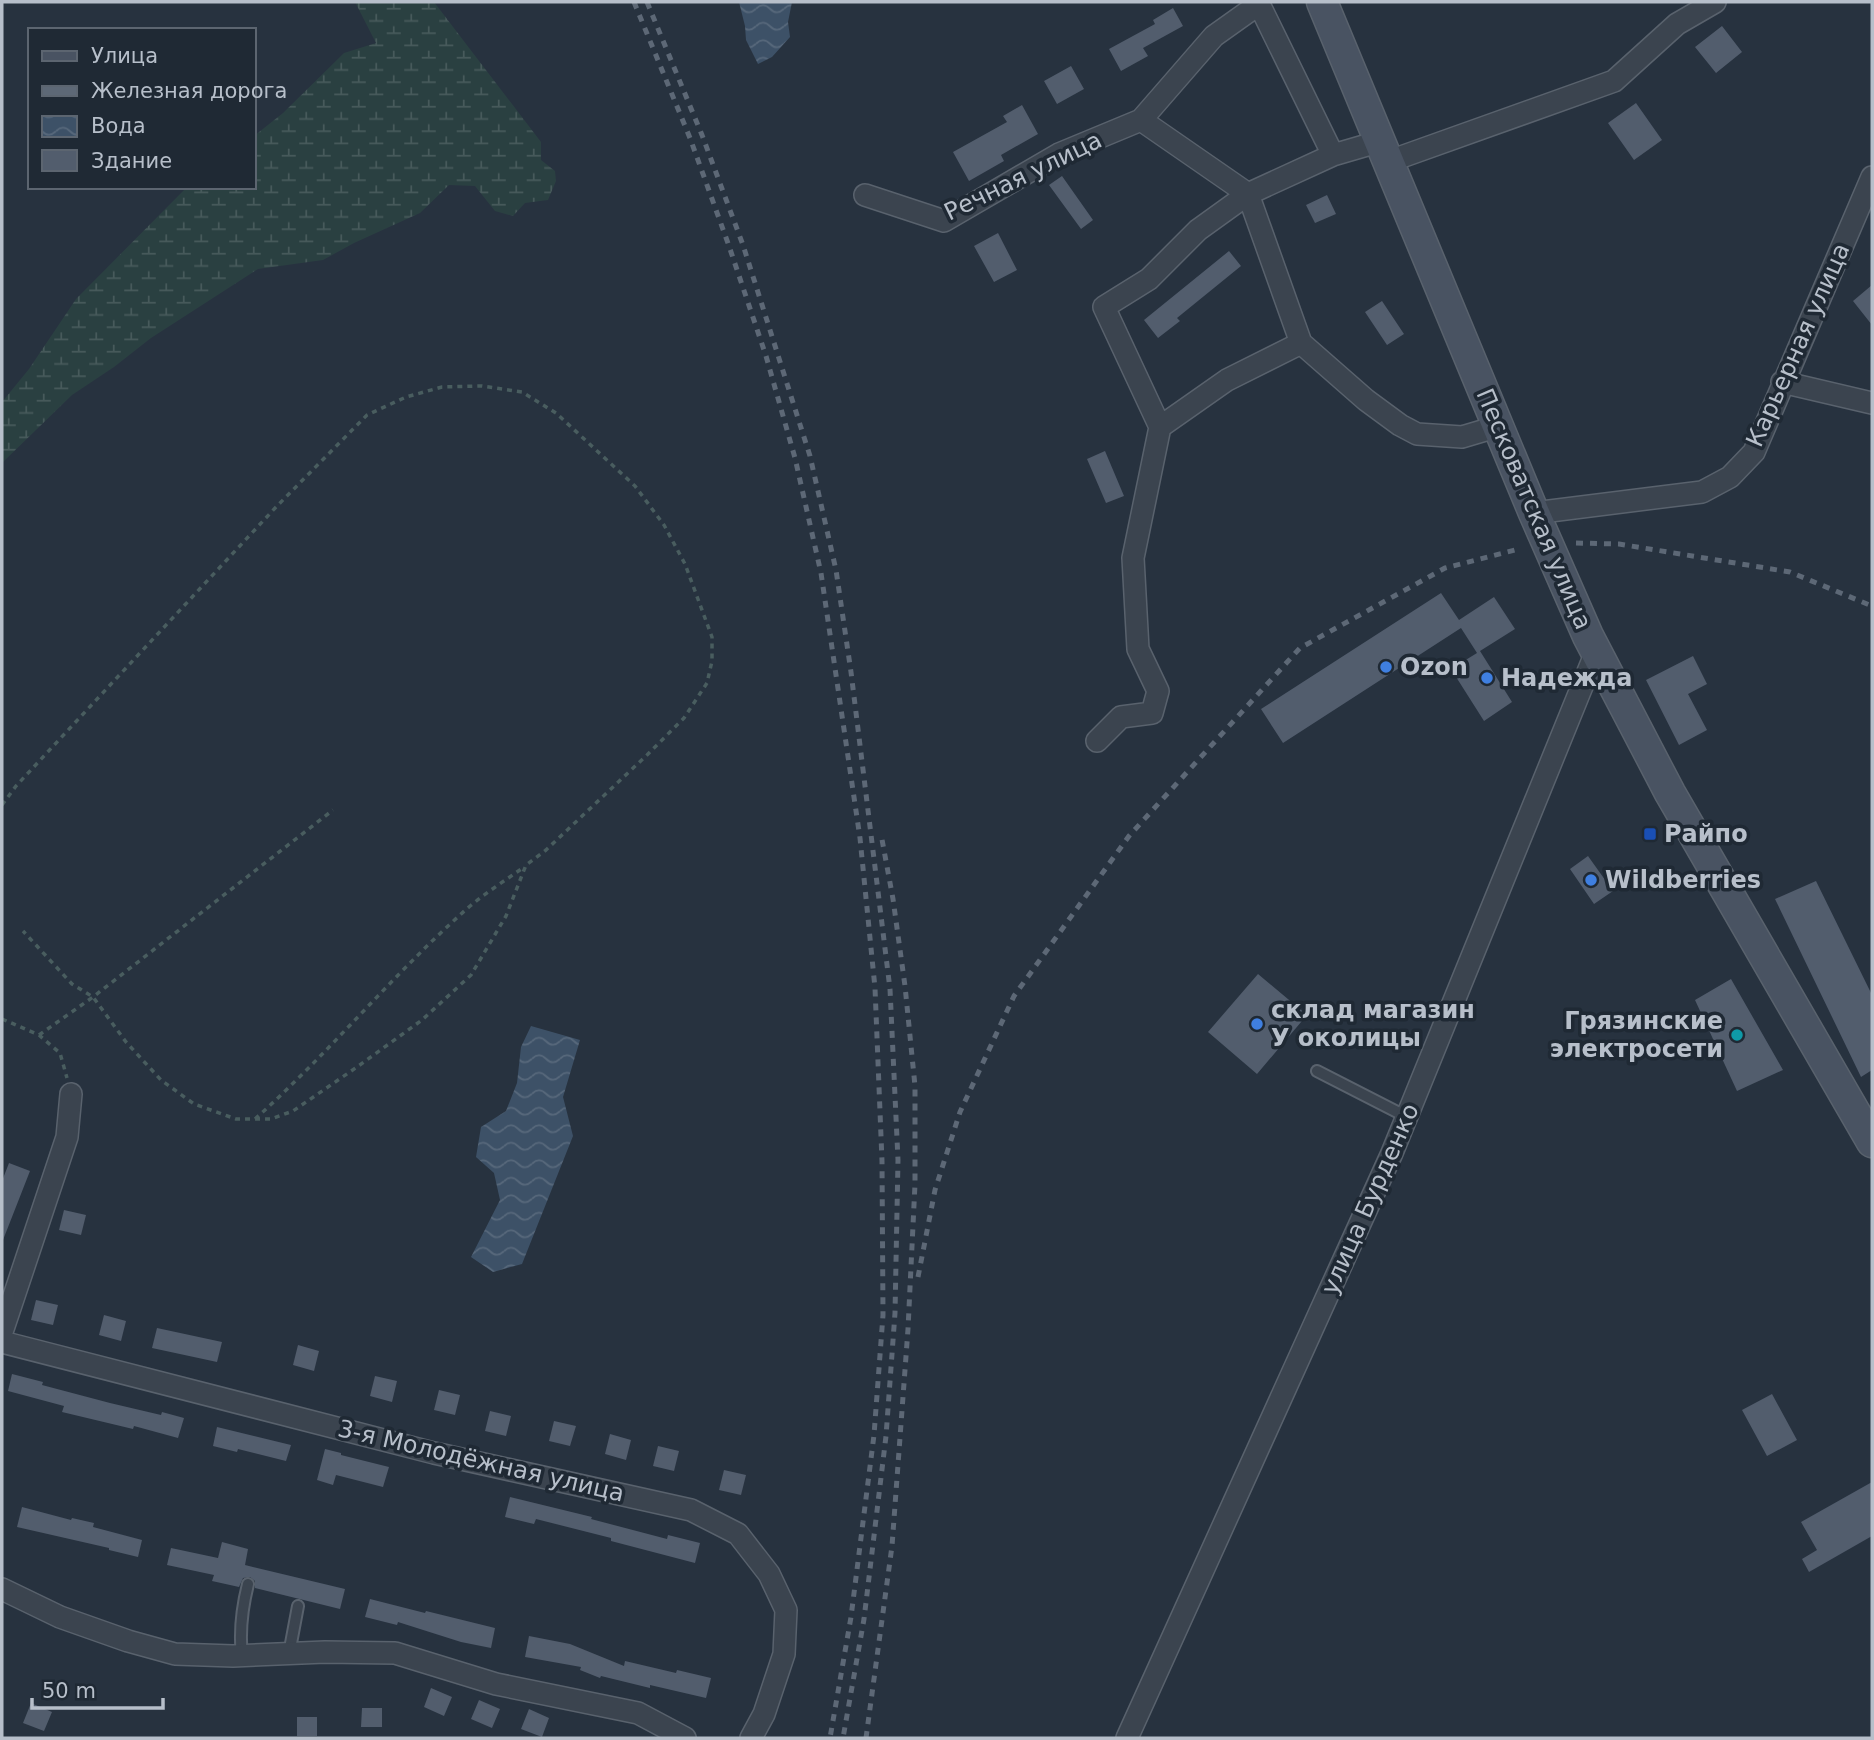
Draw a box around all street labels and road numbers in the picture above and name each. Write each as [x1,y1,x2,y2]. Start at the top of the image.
street label: Речная улица [940,126,1106,226]
street label: Карьерная улица [1741,239,1855,451]
street label: Песковатская улица [1471,384,1597,634]
street label: улица Бурденко [1315,1099,1425,1299]
street label: 3-я Молодёжная улица [335,1414,627,1508]

